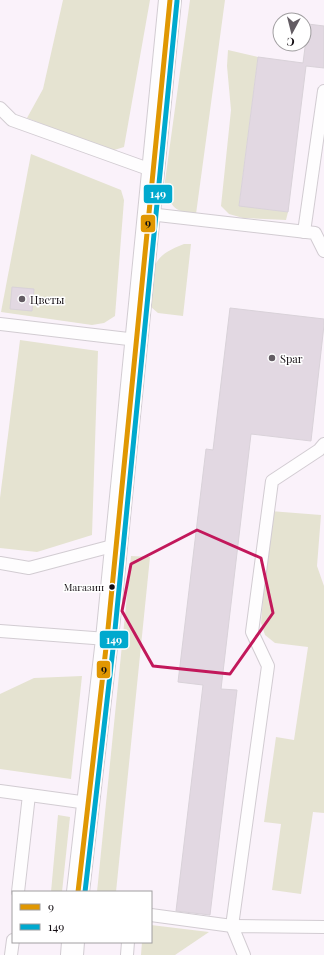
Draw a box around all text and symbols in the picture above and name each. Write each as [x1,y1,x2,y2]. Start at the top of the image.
north arrow [272,12,312,52]
text: С [286,34,295,50]
line badge: 149 [143,184,173,204]
text: 149 [150,186,166,201]
line badge: 9 [140,214,156,233]
text: 9 [145,215,151,230]
place label: Цветы [30,292,65,307]
marker: Цветы [17,294,27,304]
place label: Spar [280,351,303,366]
marker: Spar [267,353,277,363]
place label: Магазин [64,580,104,594]
marker: Магазин [107,582,117,592]
line badge: 149 [99,630,129,649]
text: 149 [106,632,122,647]
line badge: 9 [96,660,111,679]
text: 9 [101,661,107,676]
legend [12,891,152,943]
text: 9 [48,898,54,914]
text: 149 [48,918,64,934]

